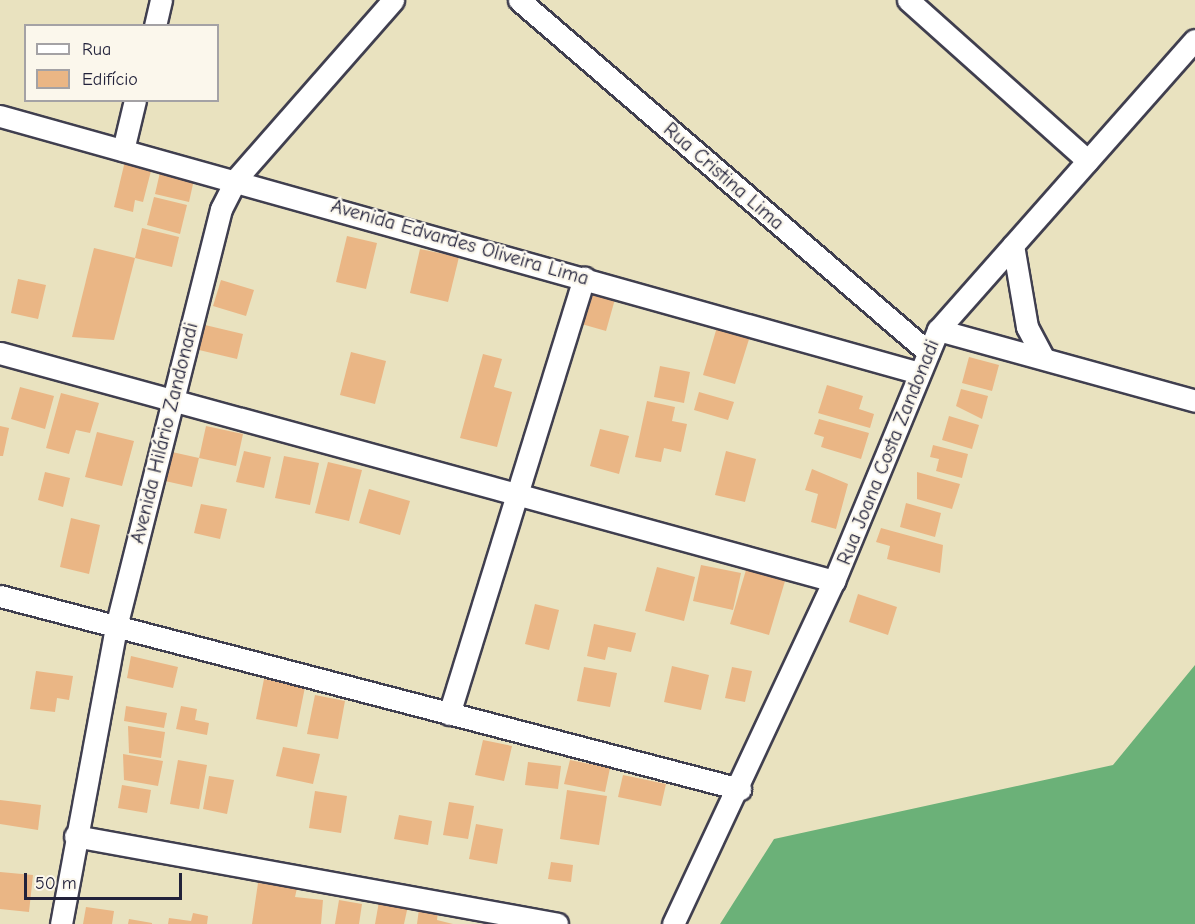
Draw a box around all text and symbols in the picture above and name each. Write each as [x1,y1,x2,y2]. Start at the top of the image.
legend [24,24,219,102]
text: Rua [82,39,111,60]
text: Edifício [82,69,138,90]
street label: Rua Cristina Lima [659,117,789,235]
street label: Avenida Edvardes Oliveira Lima [328,194,592,290]
street label: Avenida Hilário Zandonadi [125,320,203,546]
street label: Rua Joana Costa Zandonadi [832,336,944,568]
scale bar [27,861,184,899]
text: 50 m [35,873,77,894]

